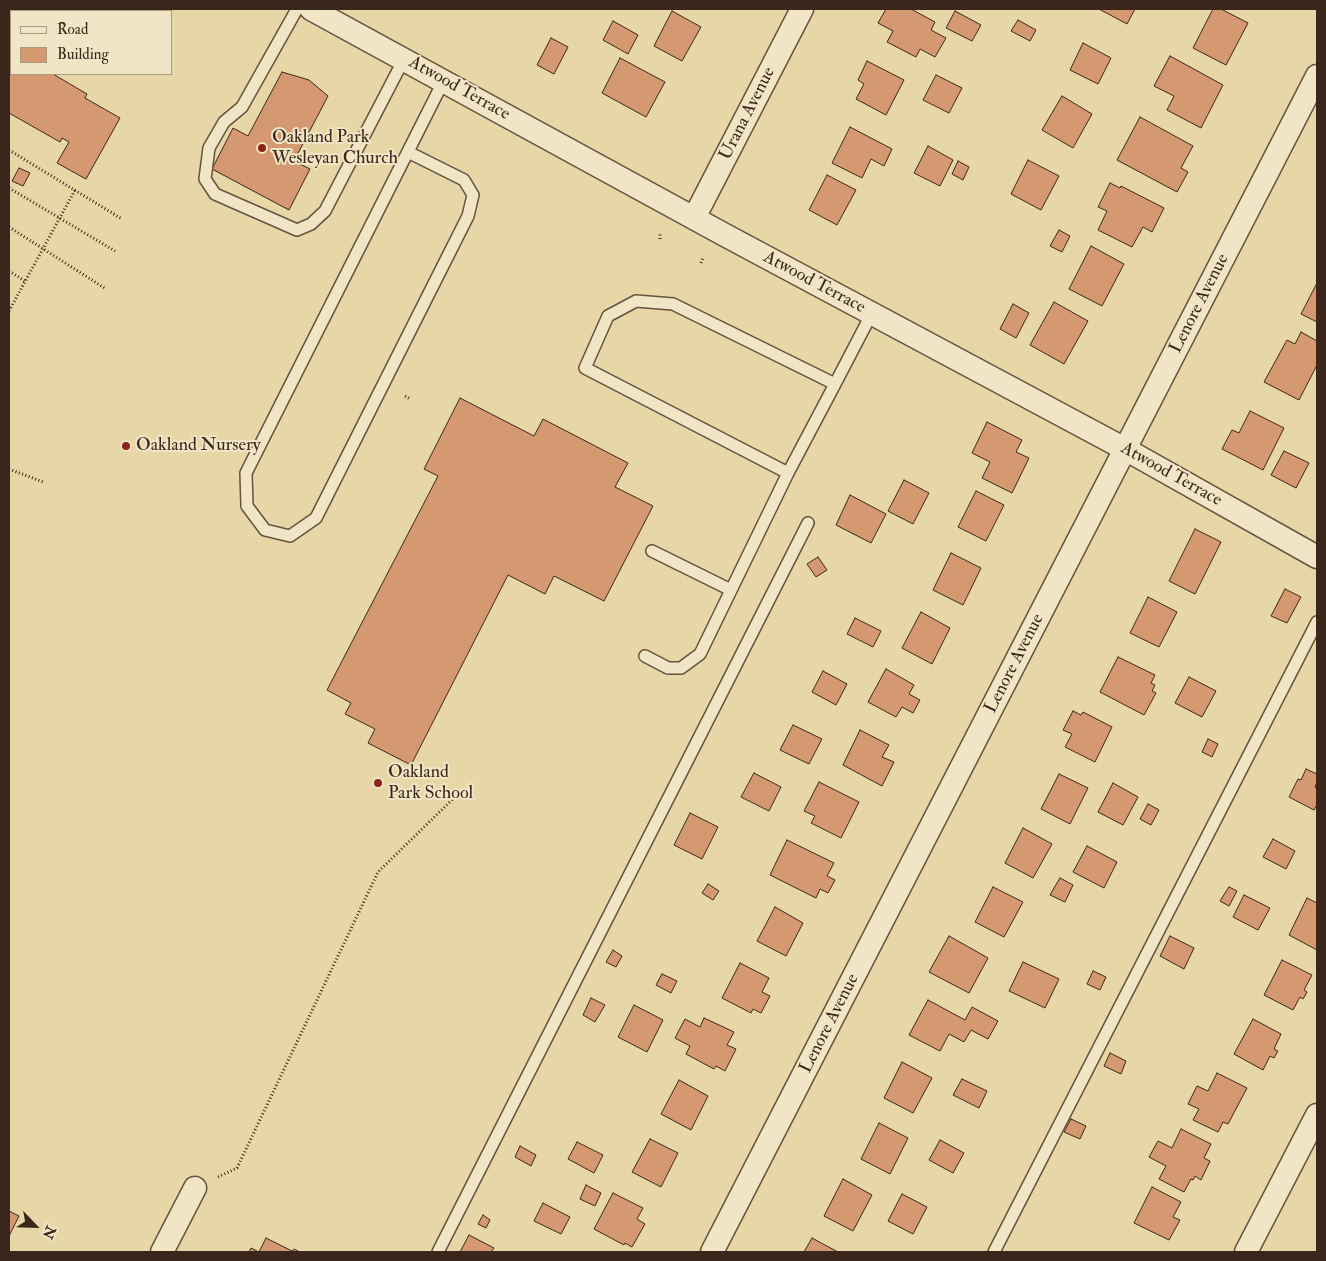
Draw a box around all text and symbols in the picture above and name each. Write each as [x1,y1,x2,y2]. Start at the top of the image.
legend [10,10,172,75]
text: Road [57,20,88,39]
text: Building [57,45,109,64]
street label: Atwood Terrace [405,52,513,126]
street label: Urana Avenue [715,64,781,164]
place label: Oakland Park Wesleyan Church [272,127,398,170]
marker: Oakland Park Wesleyan Church [256,142,268,154]
street label: Atwood Terrace [759,247,869,319]
street label: Lenore Avenue [1166,251,1234,357]
place label: Oakland Nursery [136,435,261,457]
street label: Atwood Terrace [1117,438,1225,512]
marker: Oakland Nursery [120,440,132,452]
street label: Lenore Avenue [981,611,1049,717]
place label: Oakland Park School [388,762,473,804]
marker: Oakland Park School [372,777,384,789]
street label: Lenore Avenue [796,971,864,1077]
north arrow [10,1201,60,1251]
text: N [39,1223,59,1241]

